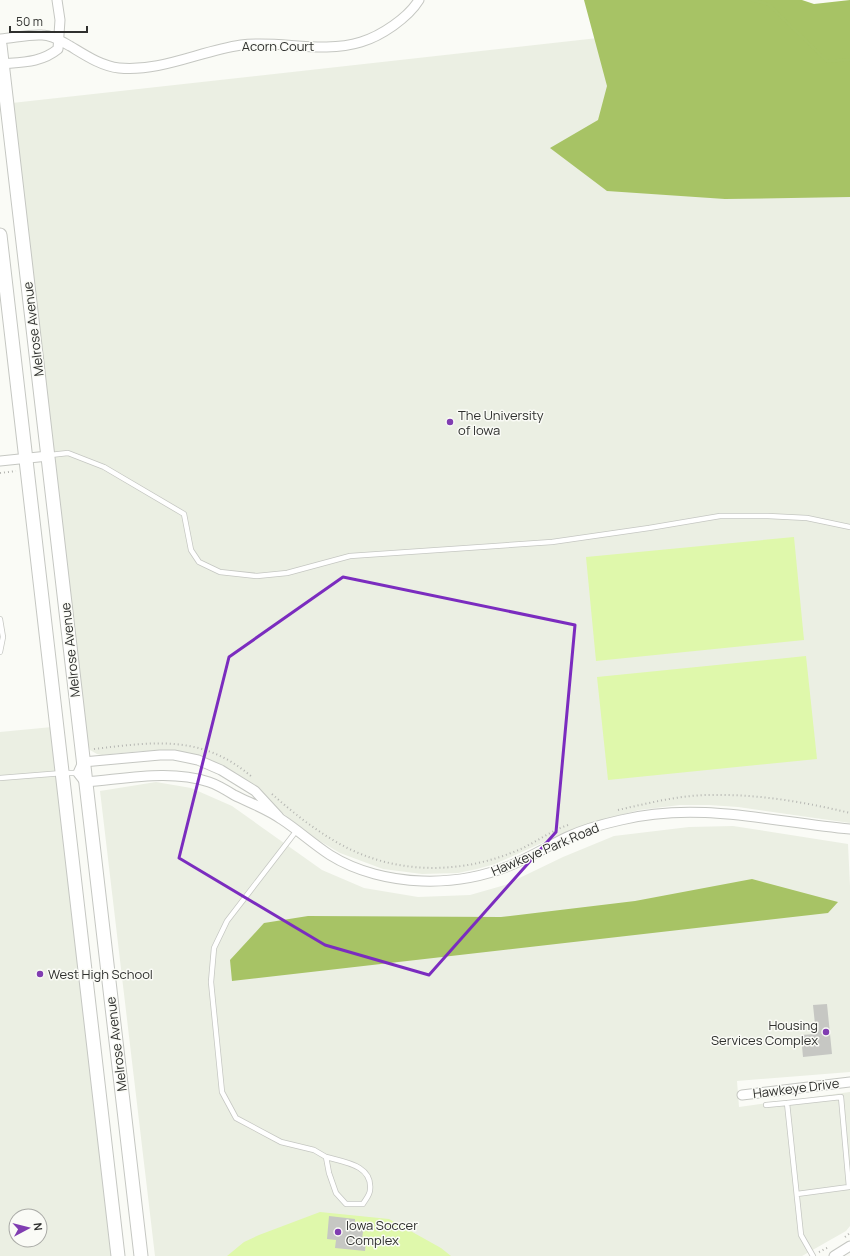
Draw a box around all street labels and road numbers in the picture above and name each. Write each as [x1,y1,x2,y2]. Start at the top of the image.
street label: Acorn Court [242,37,314,55]
street label: Melrose Avenue [18,280,48,377]
street label: Melrose Avenue [56,601,84,698]
street label: Hawkeye Park Road [488,818,602,880]
street label: Melrose Avenue [101,995,131,1092]
street label: Hawkeye Drive [752,1074,841,1102]

